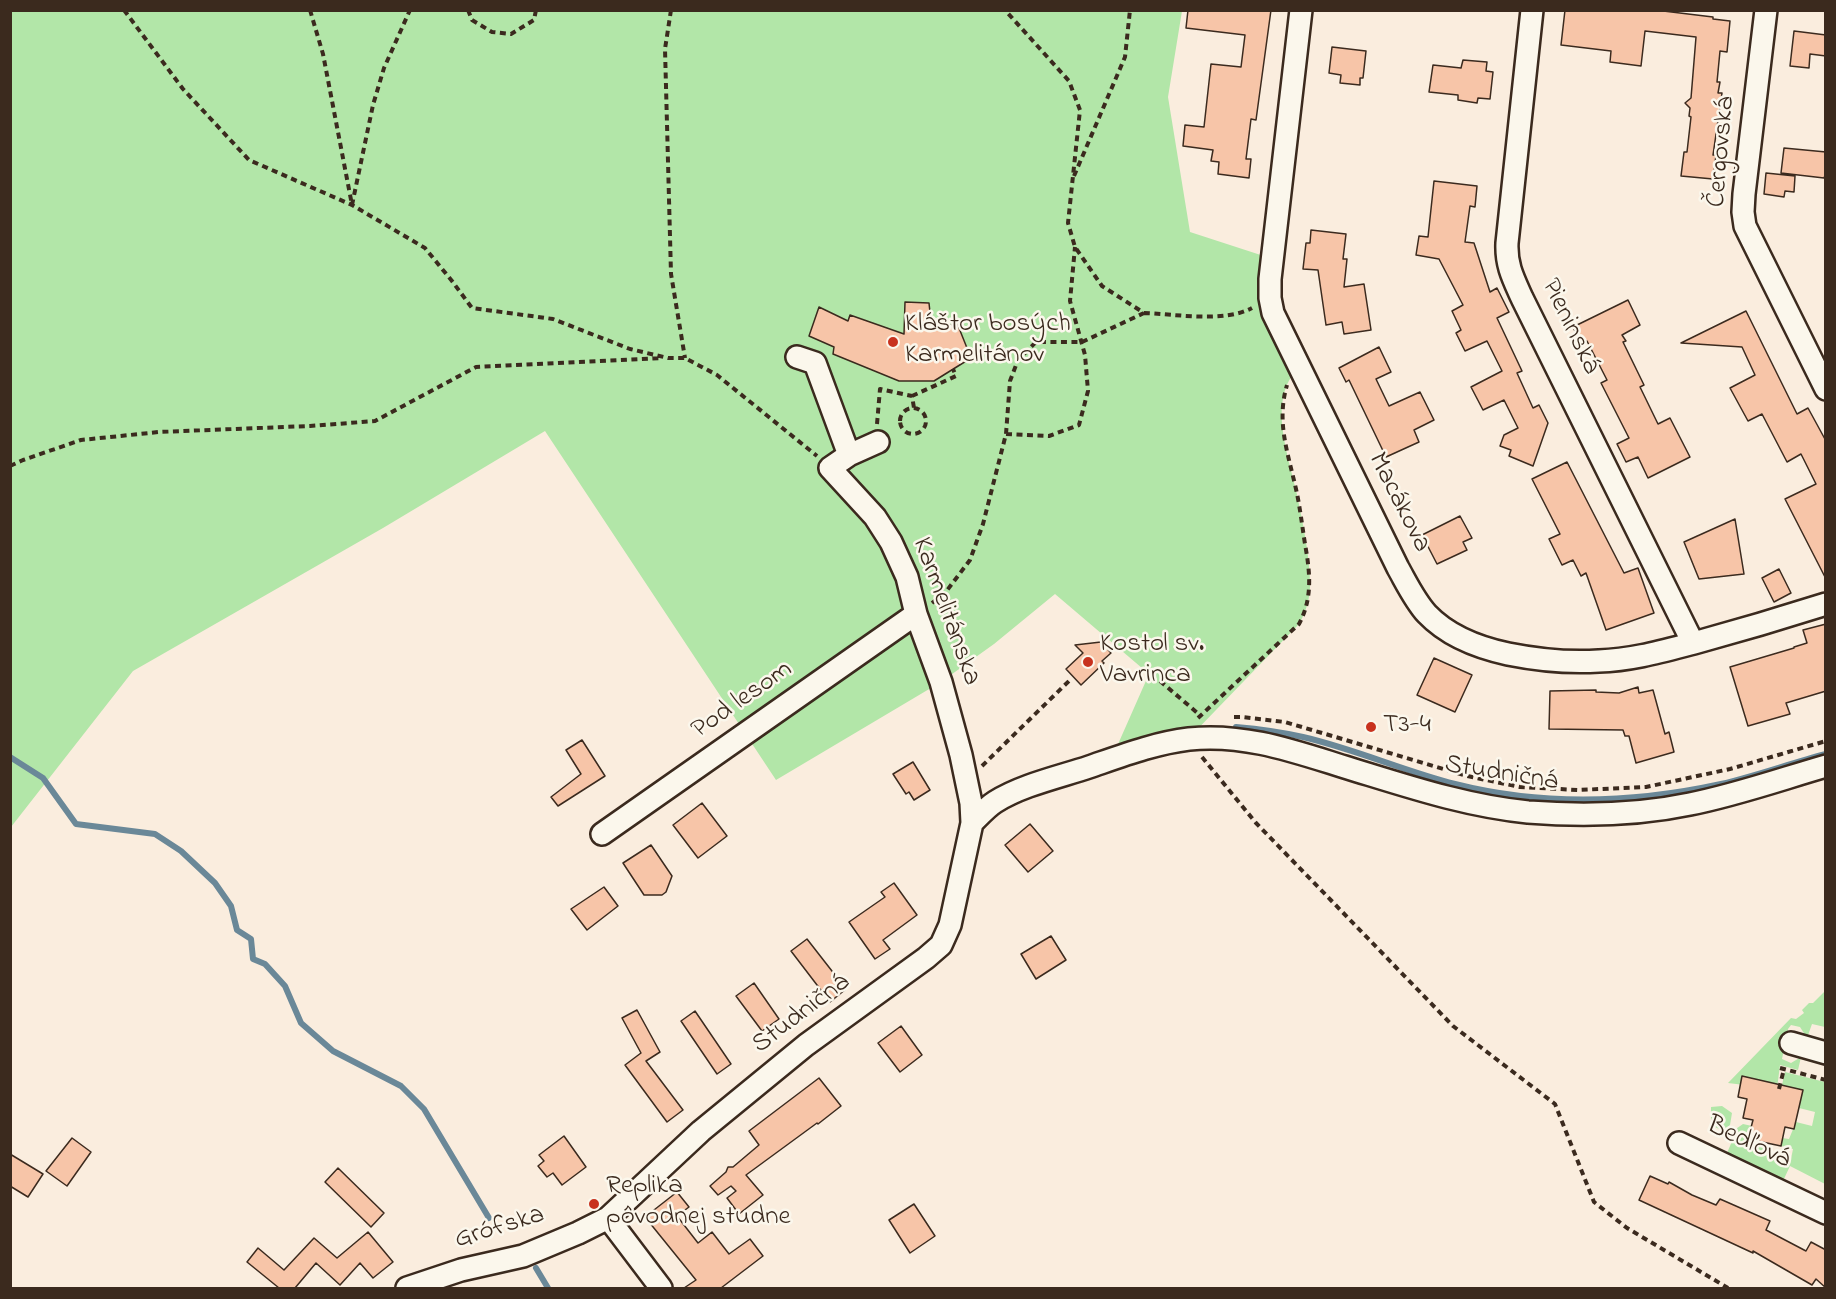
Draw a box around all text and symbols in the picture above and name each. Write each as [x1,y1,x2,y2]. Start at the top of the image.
street label: Čergovská [1702,95,1744,209]
street label: Pieninská [1532,274,1606,380]
place label: Kláštor bosých Karmelitánov [905,310,1071,373]
marker: Kláštor bosých Karmelitánov [886,335,900,349]
street label: Macákova [1359,448,1437,558]
street label: Karmelitánska [903,534,987,690]
place label: Kostol sv. Vavrinca [1100,630,1204,693]
street label: Pod lesom [686,655,800,747]
marker: Kostol sv. Vavrinca [1081,655,1095,669]
place label: T3-4 [1383,711,1431,743]
marker: T3-4 [1364,720,1378,734]
street label: Studničná [1442,750,1560,800]
street label: Studničná [747,968,857,1062]
street label: Bedľová [1701,1110,1795,1178]
place label: Replika pôvodnej studne [606,1172,791,1235]
marker: Replika pôvodnej studne [587,1197,601,1211]
street label: Grófska [451,1200,549,1258]

